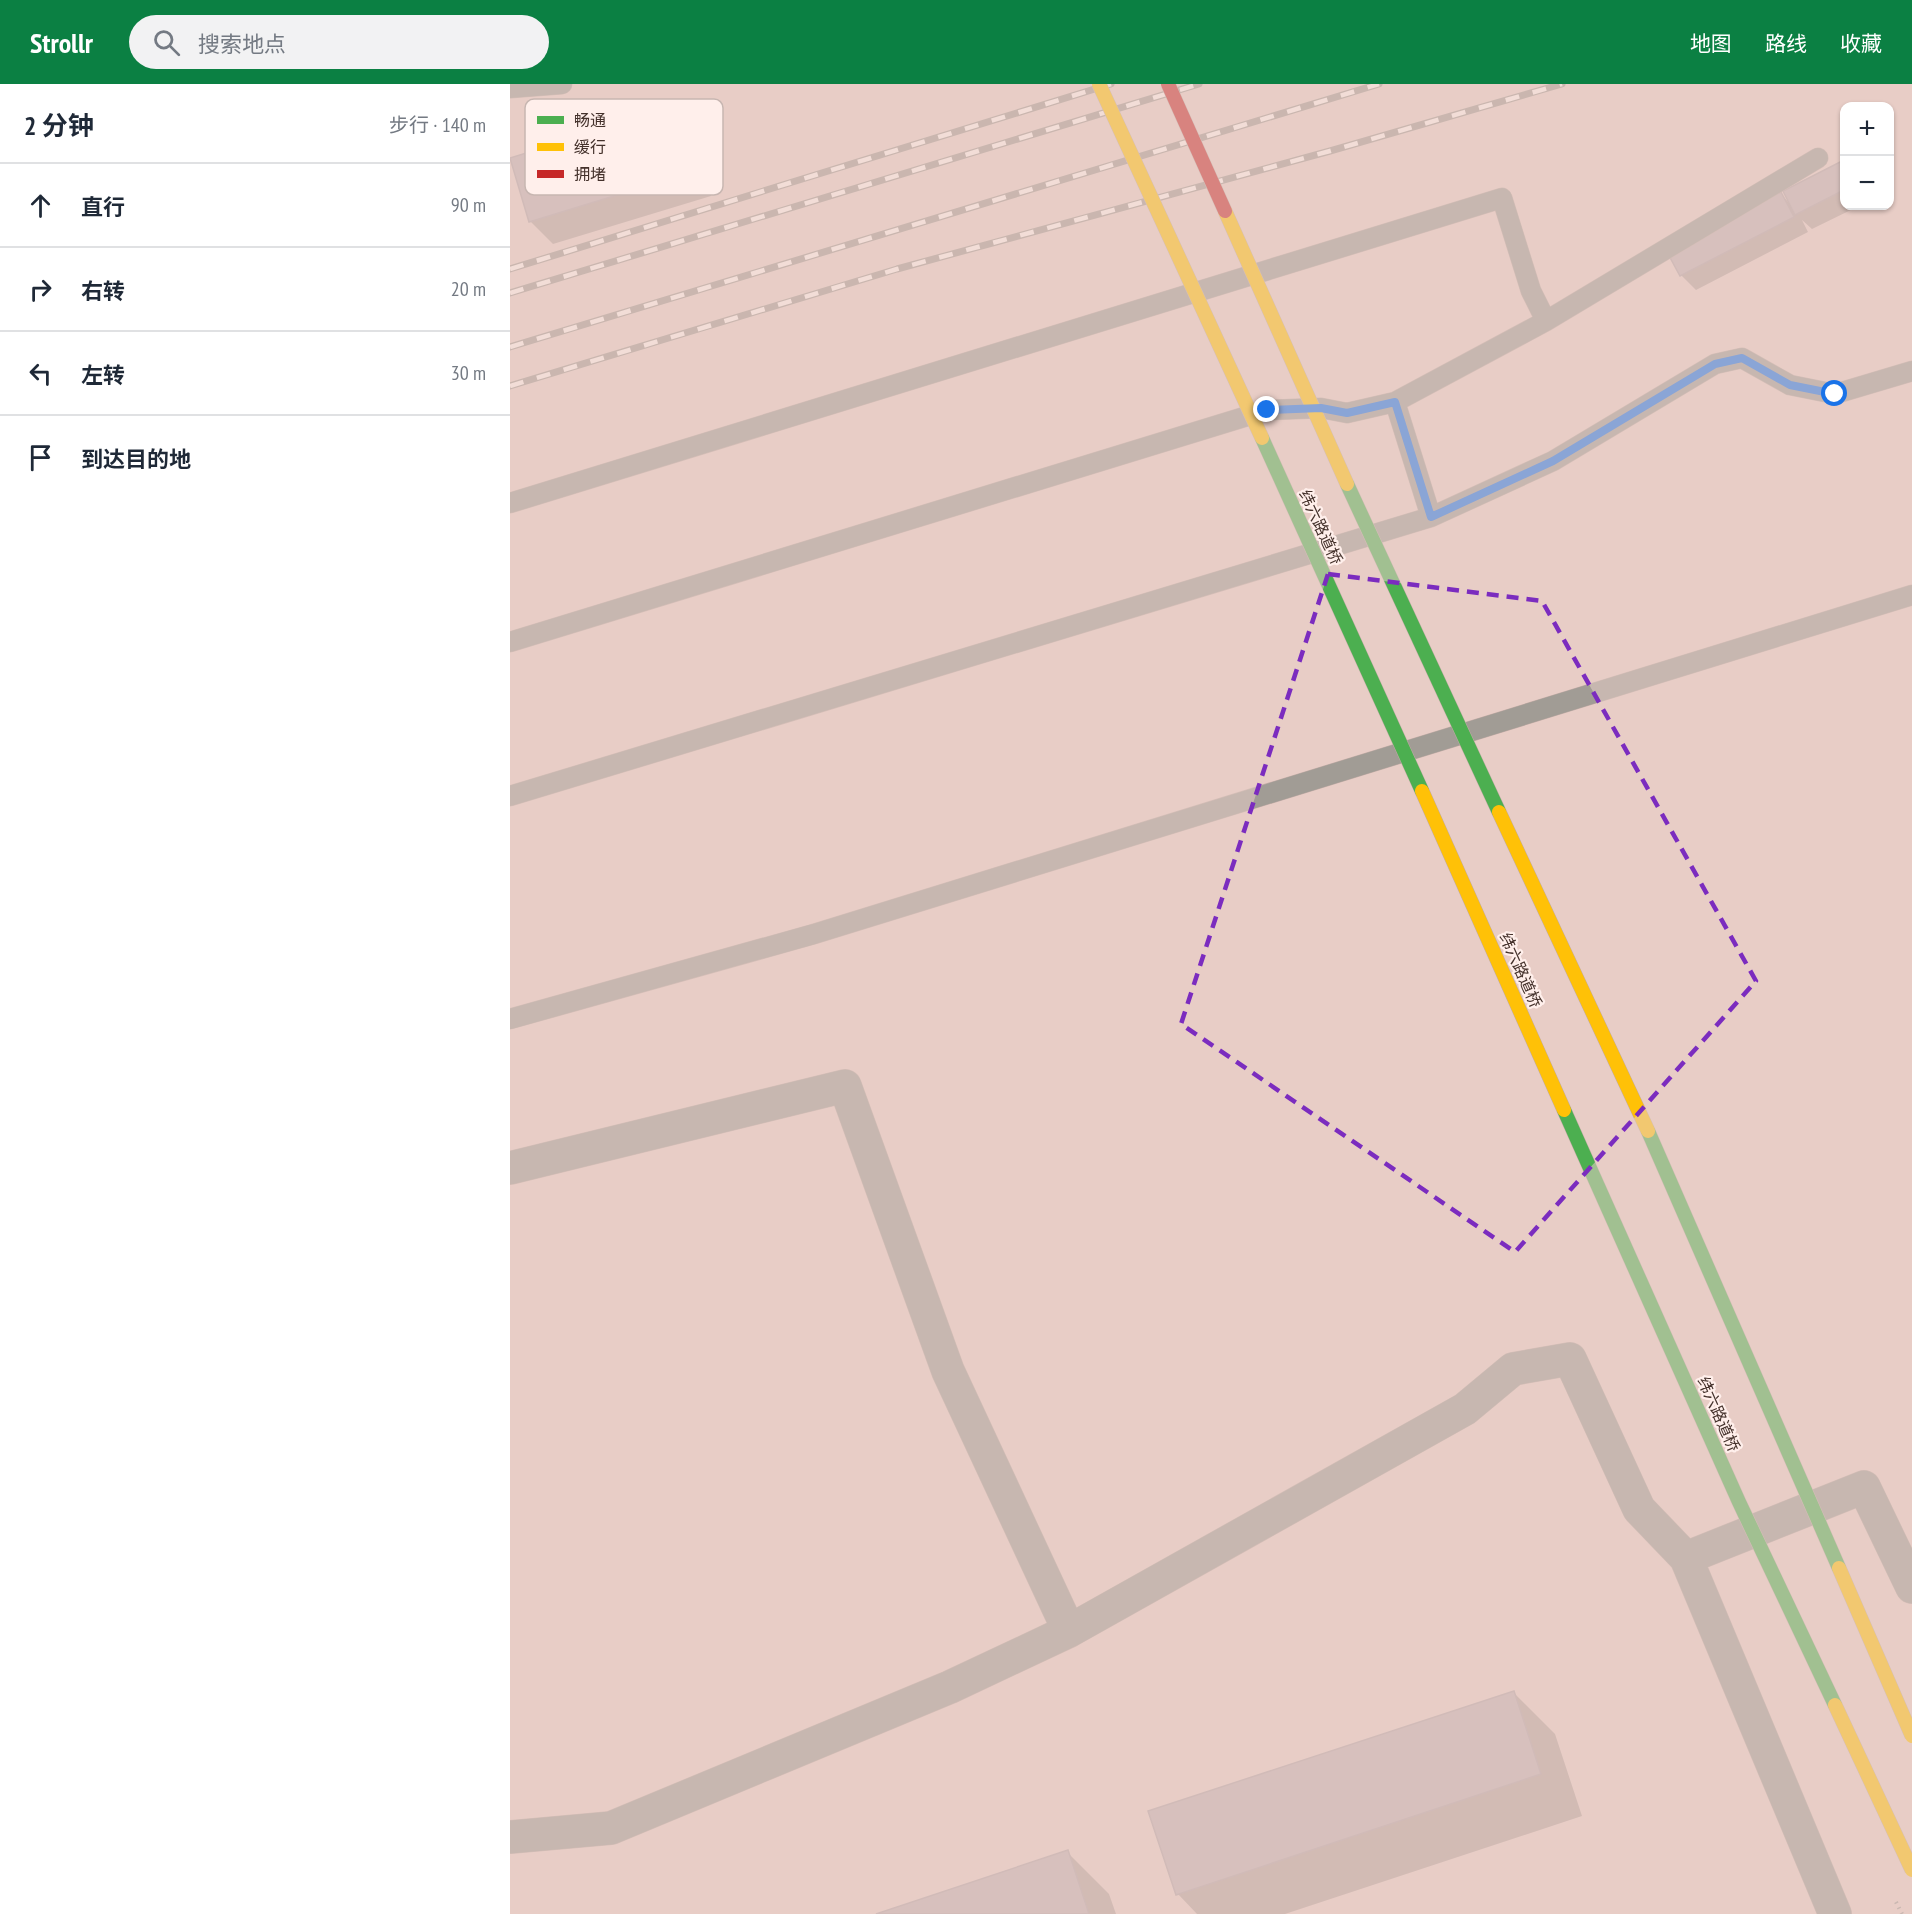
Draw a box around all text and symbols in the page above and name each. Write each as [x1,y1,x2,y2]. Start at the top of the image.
search box [129,15,549,69]
text: Strollr [30,24,93,61]
icon: search [150,26,183,59]
text: 搜索地点 [198,30,286,58]
text: 地图 [1690,30,1732,57]
text: 路线 [1765,30,1807,57]
text: 收藏 [1840,30,1882,57]
legend [525,99,723,195]
map controls [1840,102,1894,210]
button: + [1840,102,1894,156]
text: 2 分钟 [24,109,94,142]
text: 畅通 [574,110,606,130]
text: 步行 · 140 m [389,112,486,138]
text: 缓行 [574,137,606,157]
button: − [1840,156,1894,210]
text: 拥堵 [574,164,606,184]
icon: ahead [24,189,57,222]
text: 90 m [451,192,486,218]
text: 直行 [81,193,125,221]
icon: right [24,273,57,306]
text: 20 m [451,276,486,302]
text: 右转 [81,277,125,305]
icon: left [24,357,57,390]
text: 30 m [451,360,486,386]
text: 左转 [81,361,125,389]
route start [1821,380,1847,406]
route end [1253,396,1279,422]
icon: arrive [24,441,57,474]
text: 到达目的地 [81,445,191,473]
street label: 纬六路道桥 [1295,487,1347,567]
street label: 纬六路道桥 [1496,929,1546,1011]
street label: 纬六路道桥 [1694,1373,1744,1455]

